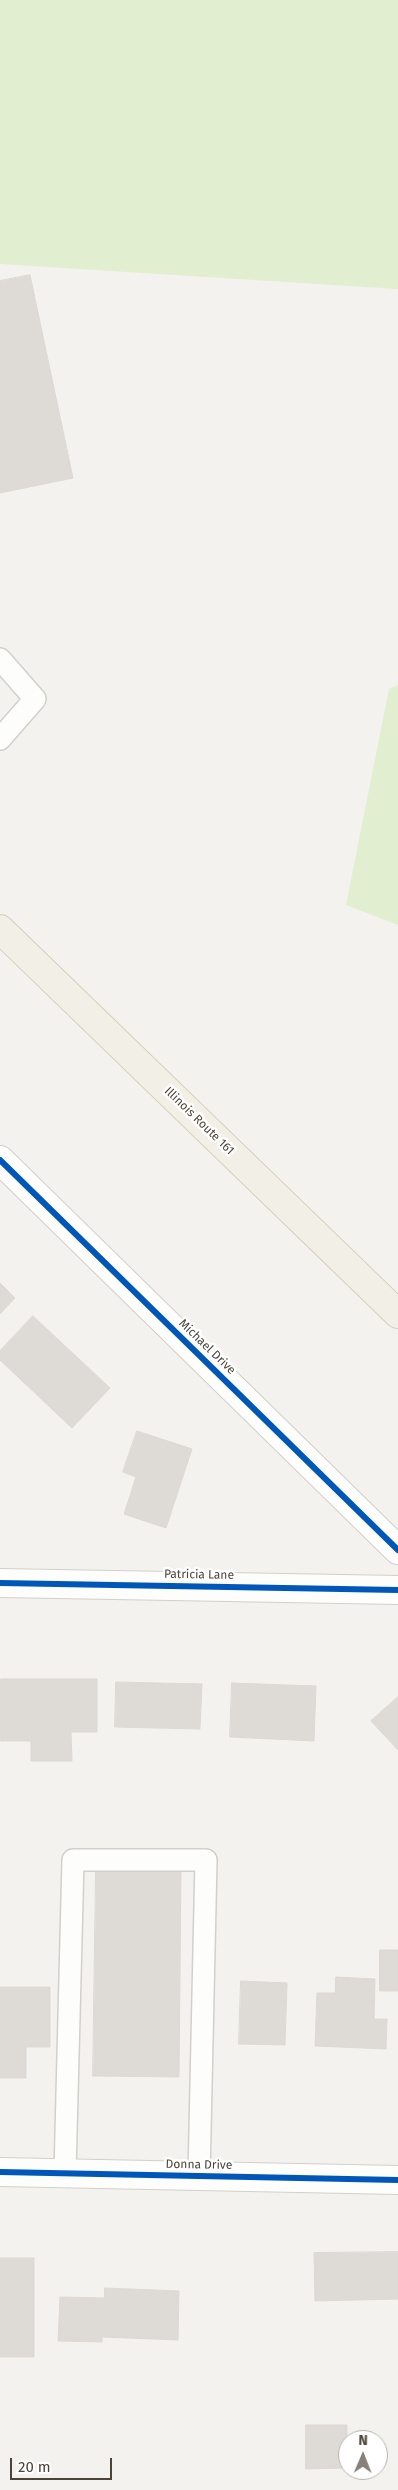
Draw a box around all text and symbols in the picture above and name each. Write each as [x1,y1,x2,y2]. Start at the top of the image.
street label: Illinois Route 161 [161,1084,237,1158]
street label: Michael Drive [176,1316,238,1378]
street label: Patricia Lane [164,1567,234,1583]
street label: Donna Drive [166,2157,232,2173]
north arrow [338,2430,388,2480]
text: N [358,2432,368,2449]
scale bar [12,2448,115,2480]
text: 20 m [18,2458,51,2476]

